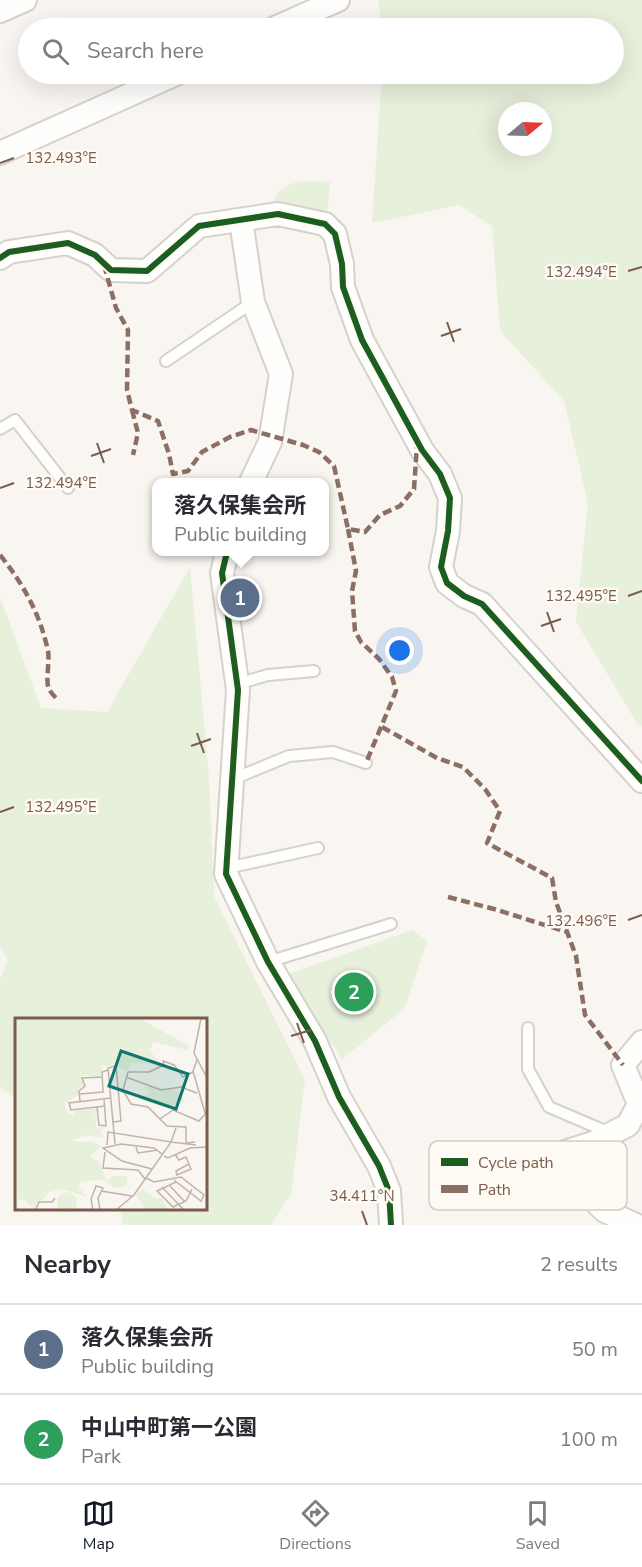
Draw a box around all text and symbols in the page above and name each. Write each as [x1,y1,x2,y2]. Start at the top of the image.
search box [18,18,624,84]
icon: search [39,35,72,68]
text: Search here [87,36,204,66]
north arrow [498,102,552,156]
text: 132.493°E [25,148,97,168]
text: 132.494°E [545,262,617,282]
text: 132.494°E [25,473,97,493]
popup [152,478,329,556]
text: 落久保集会所 [174,491,306,521]
text: Public building [174,521,307,548]
pin: 1 [220,576,260,620]
text: 132.495°E [545,586,617,606]
your location [385,636,414,665]
text: 132.495°E [25,797,97,817]
text: 132.496°E [545,911,617,931]
pin: 2 [334,970,374,1014]
inset map [15,1018,207,1210]
legend [429,1141,627,1210]
text: Cycle path [478,1152,554,1174]
text: Path [478,1179,511,1201]
text: 34.411°N [329,1186,395,1206]
text: Nearby [24,1247,111,1282]
text: 2 results [540,1251,618,1278]
text: 落久保集会所 [81,1323,213,1353]
text: 1 [38,1336,50,1363]
text: 50 m [572,1336,618,1363]
text: Public building [81,1353,214,1380]
text: 中山中町第一公園 [81,1413,257,1443]
text: 2 [38,1426,50,1453]
text: 100 m [560,1426,618,1453]
text: Park [81,1443,121,1470]
tab: Map [82,1497,115,1555]
tab: Directions [279,1497,351,1555]
tab: Saved [516,1497,560,1555]

